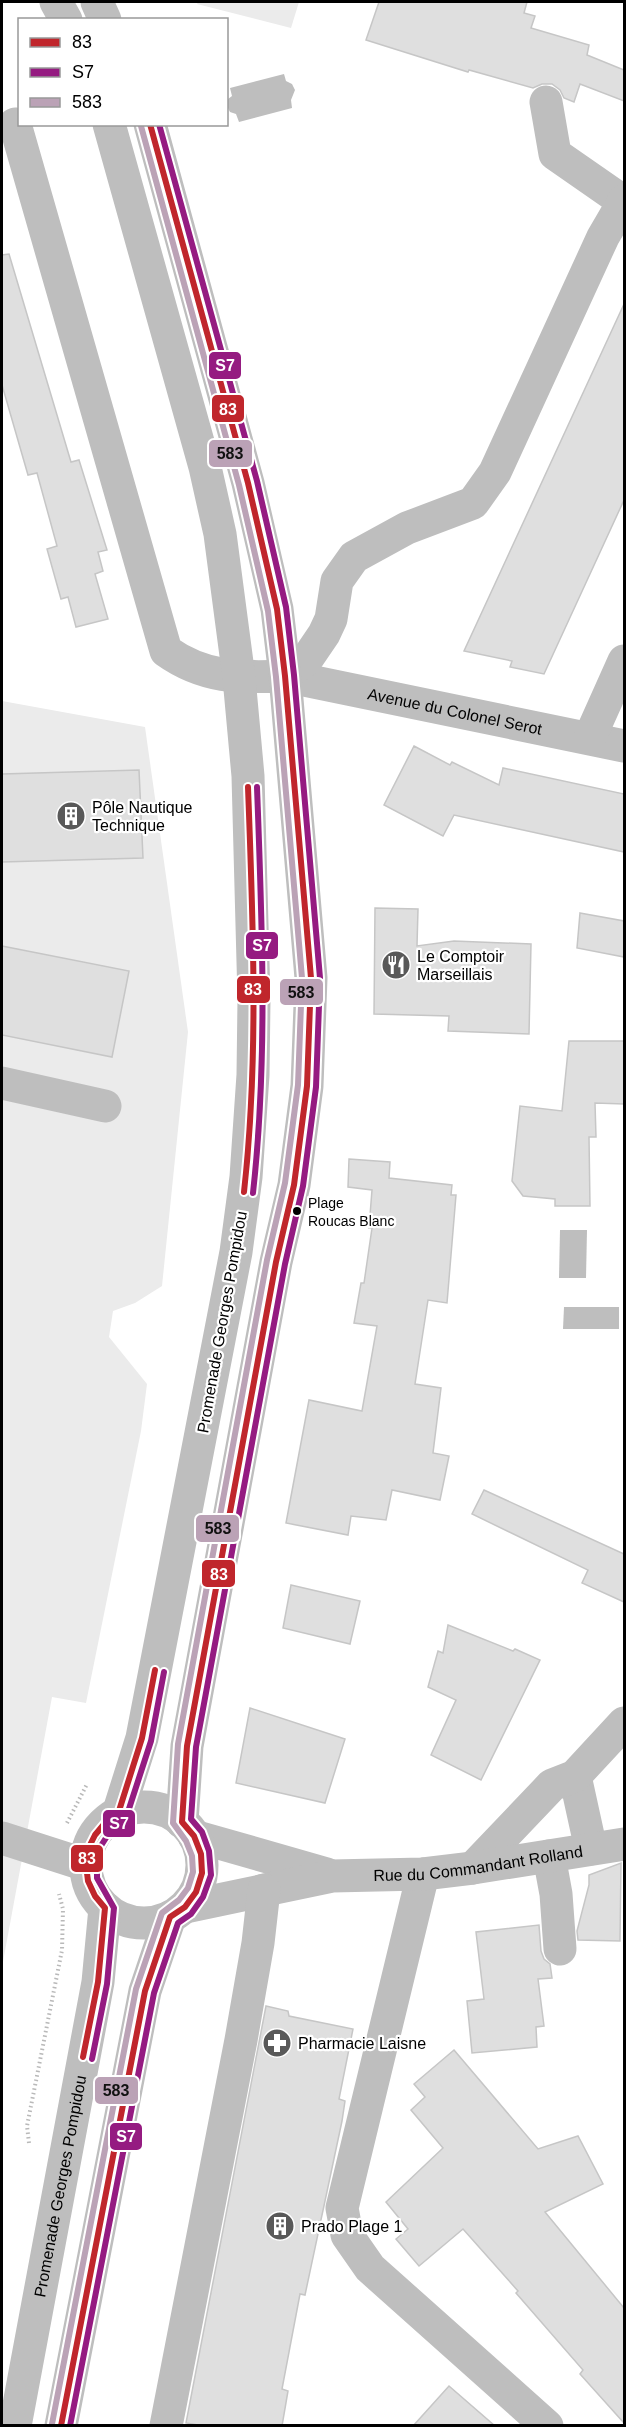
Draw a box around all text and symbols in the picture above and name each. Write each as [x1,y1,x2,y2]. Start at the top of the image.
legend [18,18,228,126]
text: 83 [72,32,92,52]
text: S7 [72,62,94,82]
text: 583 [72,92,102,112]
line badge: S7 [208,351,242,380]
text: S7 [215,357,235,374]
line badge: 83 [211,394,245,423]
text: 83 [219,401,237,418]
line badge: 583 [208,439,253,468]
text: 583 [217,445,243,462]
street label: Avenue du Colonel Serot [366,685,544,737]
place label: Pôle Nautique Technique [92,799,193,834]
building icon: Pôle Nautique Technique [55,800,87,832]
line badge: S7 [245,931,279,960]
text: S7 [252,937,272,954]
place label: Le Comptoir Marseillais [417,948,505,983]
restaurant icon: Le Comptoir Marseillais [380,949,412,981]
line badge: 83 [236,975,271,1004]
line badge: 583 [279,978,324,1006]
text: 83 [244,981,262,998]
text: 583 [288,984,314,1001]
place label: Plage Roucas Blanc [308,1195,394,1229]
marker: Plage Roucas Blanc [291,1205,303,1217]
street label: Promenade Georges Pompidou [194,1210,250,1434]
line badge: 583 [195,1514,240,1543]
text: 583 [205,1520,231,1537]
line badge: 83 [201,1559,236,1588]
text: 83 [210,1566,228,1583]
line badge: S7 [102,1809,136,1838]
text: S7 [109,1815,129,1832]
street label: Rue du Commandant Rolland [373,1842,584,1884]
line badge: 83 [70,1844,104,1873]
text: 83 [78,1850,96,1867]
pharmacy icon: Pharmacie Laisne [261,2027,293,2059]
place label: Pharmacie Laisne [298,2035,426,2052]
street label: Promenade Georges Pompidou [31,2074,89,2298]
line badge: 583 [94,2076,139,2105]
text: 583 [103,2082,129,2099]
line badge: S7 [109,2122,143,2151]
text: S7 [116,2128,136,2145]
building icon: Prado Plage 1 [264,2210,296,2242]
place label: Prado Plage 1 [301,2218,403,2235]

